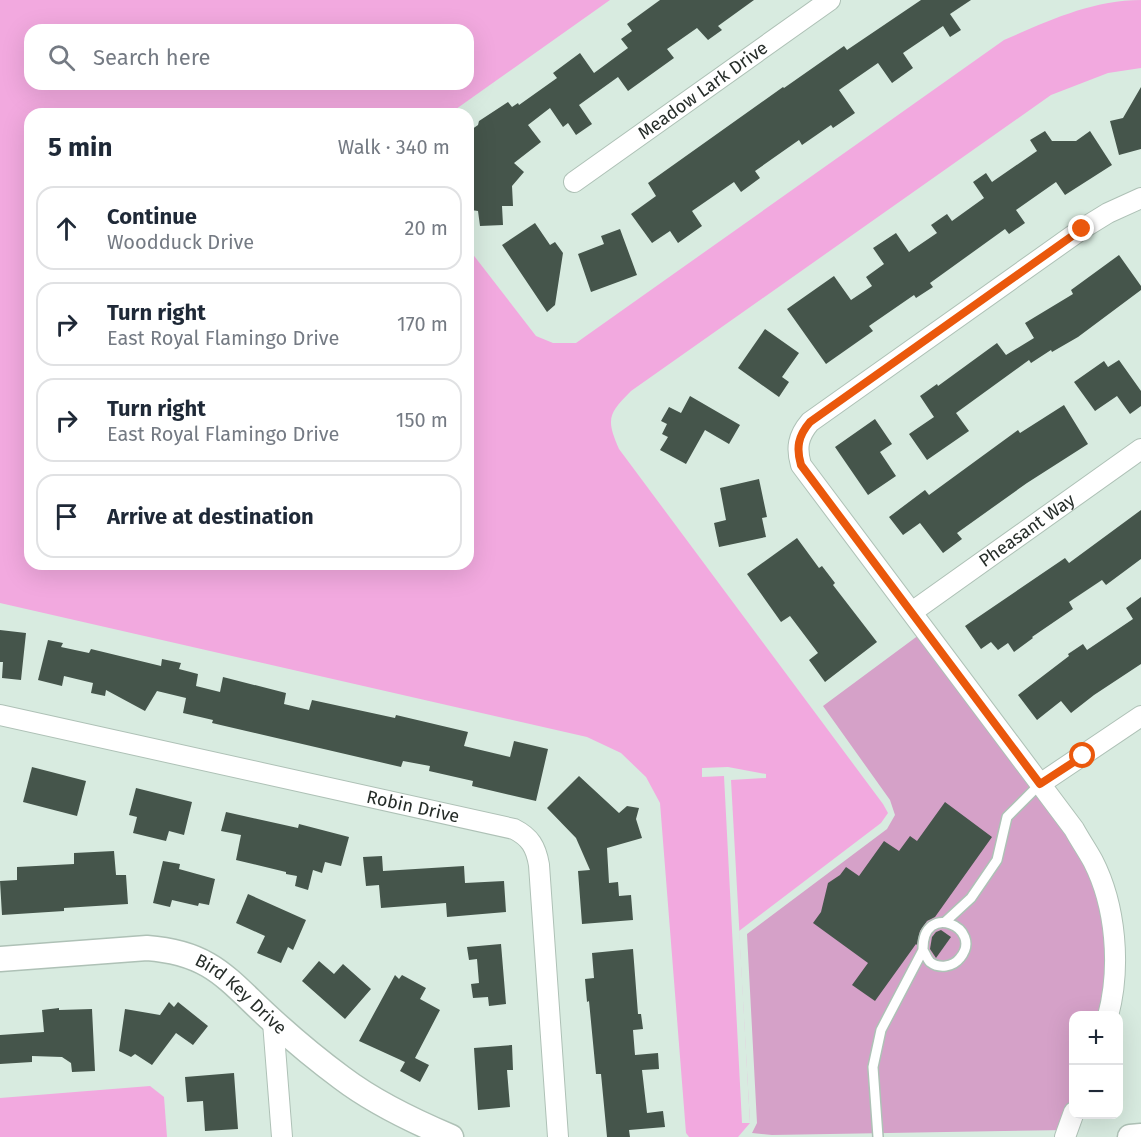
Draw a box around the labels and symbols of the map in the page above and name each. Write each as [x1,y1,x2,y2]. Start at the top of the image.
street label: Meadow Lark Drive [634,37,772,144]
route end [1068,215,1094,241]
street label: Pheasant Way [975,489,1079,572]
route start [1069,742,1095,768]
street label: Robin Drive [364,786,461,828]
street label: Bird Key Drive [192,949,291,1039]

